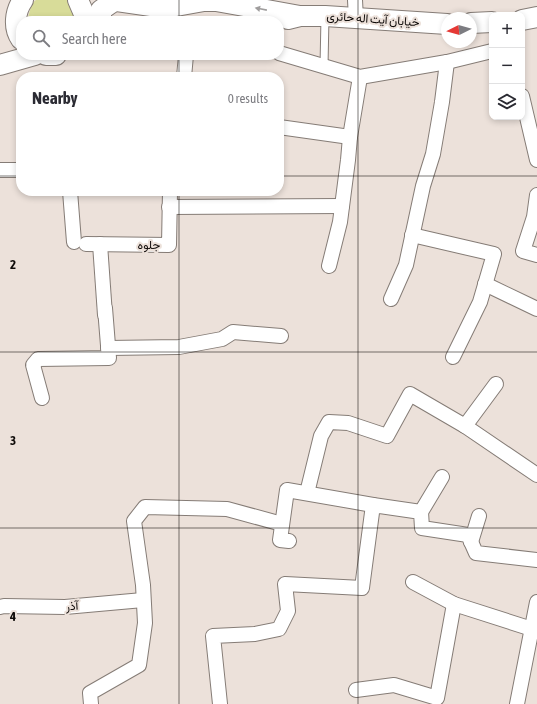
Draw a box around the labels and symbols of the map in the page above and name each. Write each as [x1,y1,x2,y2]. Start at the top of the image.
one-way arrow [255,6,267,12]
street label: خیابان آیت اله حائری [326,9,420,30]
north arrow [441,12,477,48]
street label: جلوه [138,238,160,253]
text: 2 [10,257,16,272]
text: 3 [10,433,16,448]
street label: آذر [64,598,80,614]
text: 4 [9,609,16,624]

